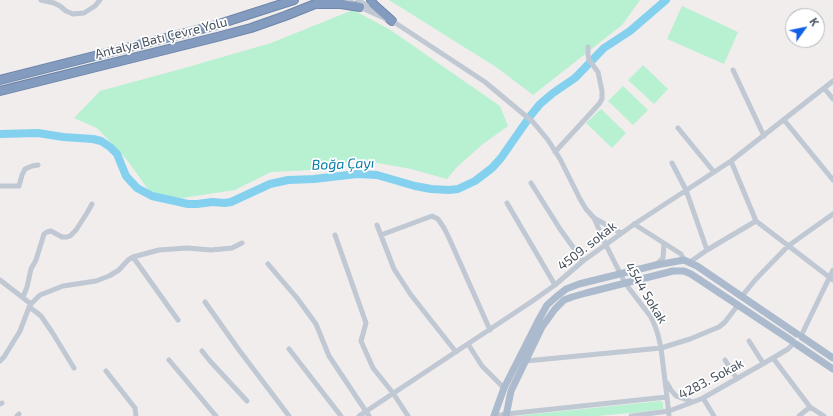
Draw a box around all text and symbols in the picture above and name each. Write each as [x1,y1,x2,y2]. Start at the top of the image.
north arrow [785,8,825,48]
street label: Antalya Batı Çevre Yolu [93,14,229,62]
text: K [807,15,822,28]
water label: Boğa Çayı [311,155,375,173]
street label: 4509. sokak [554,218,620,274]
street label: 4544 Sokak [622,259,670,327]
street label: 4283. Sokak [676,355,746,403]

